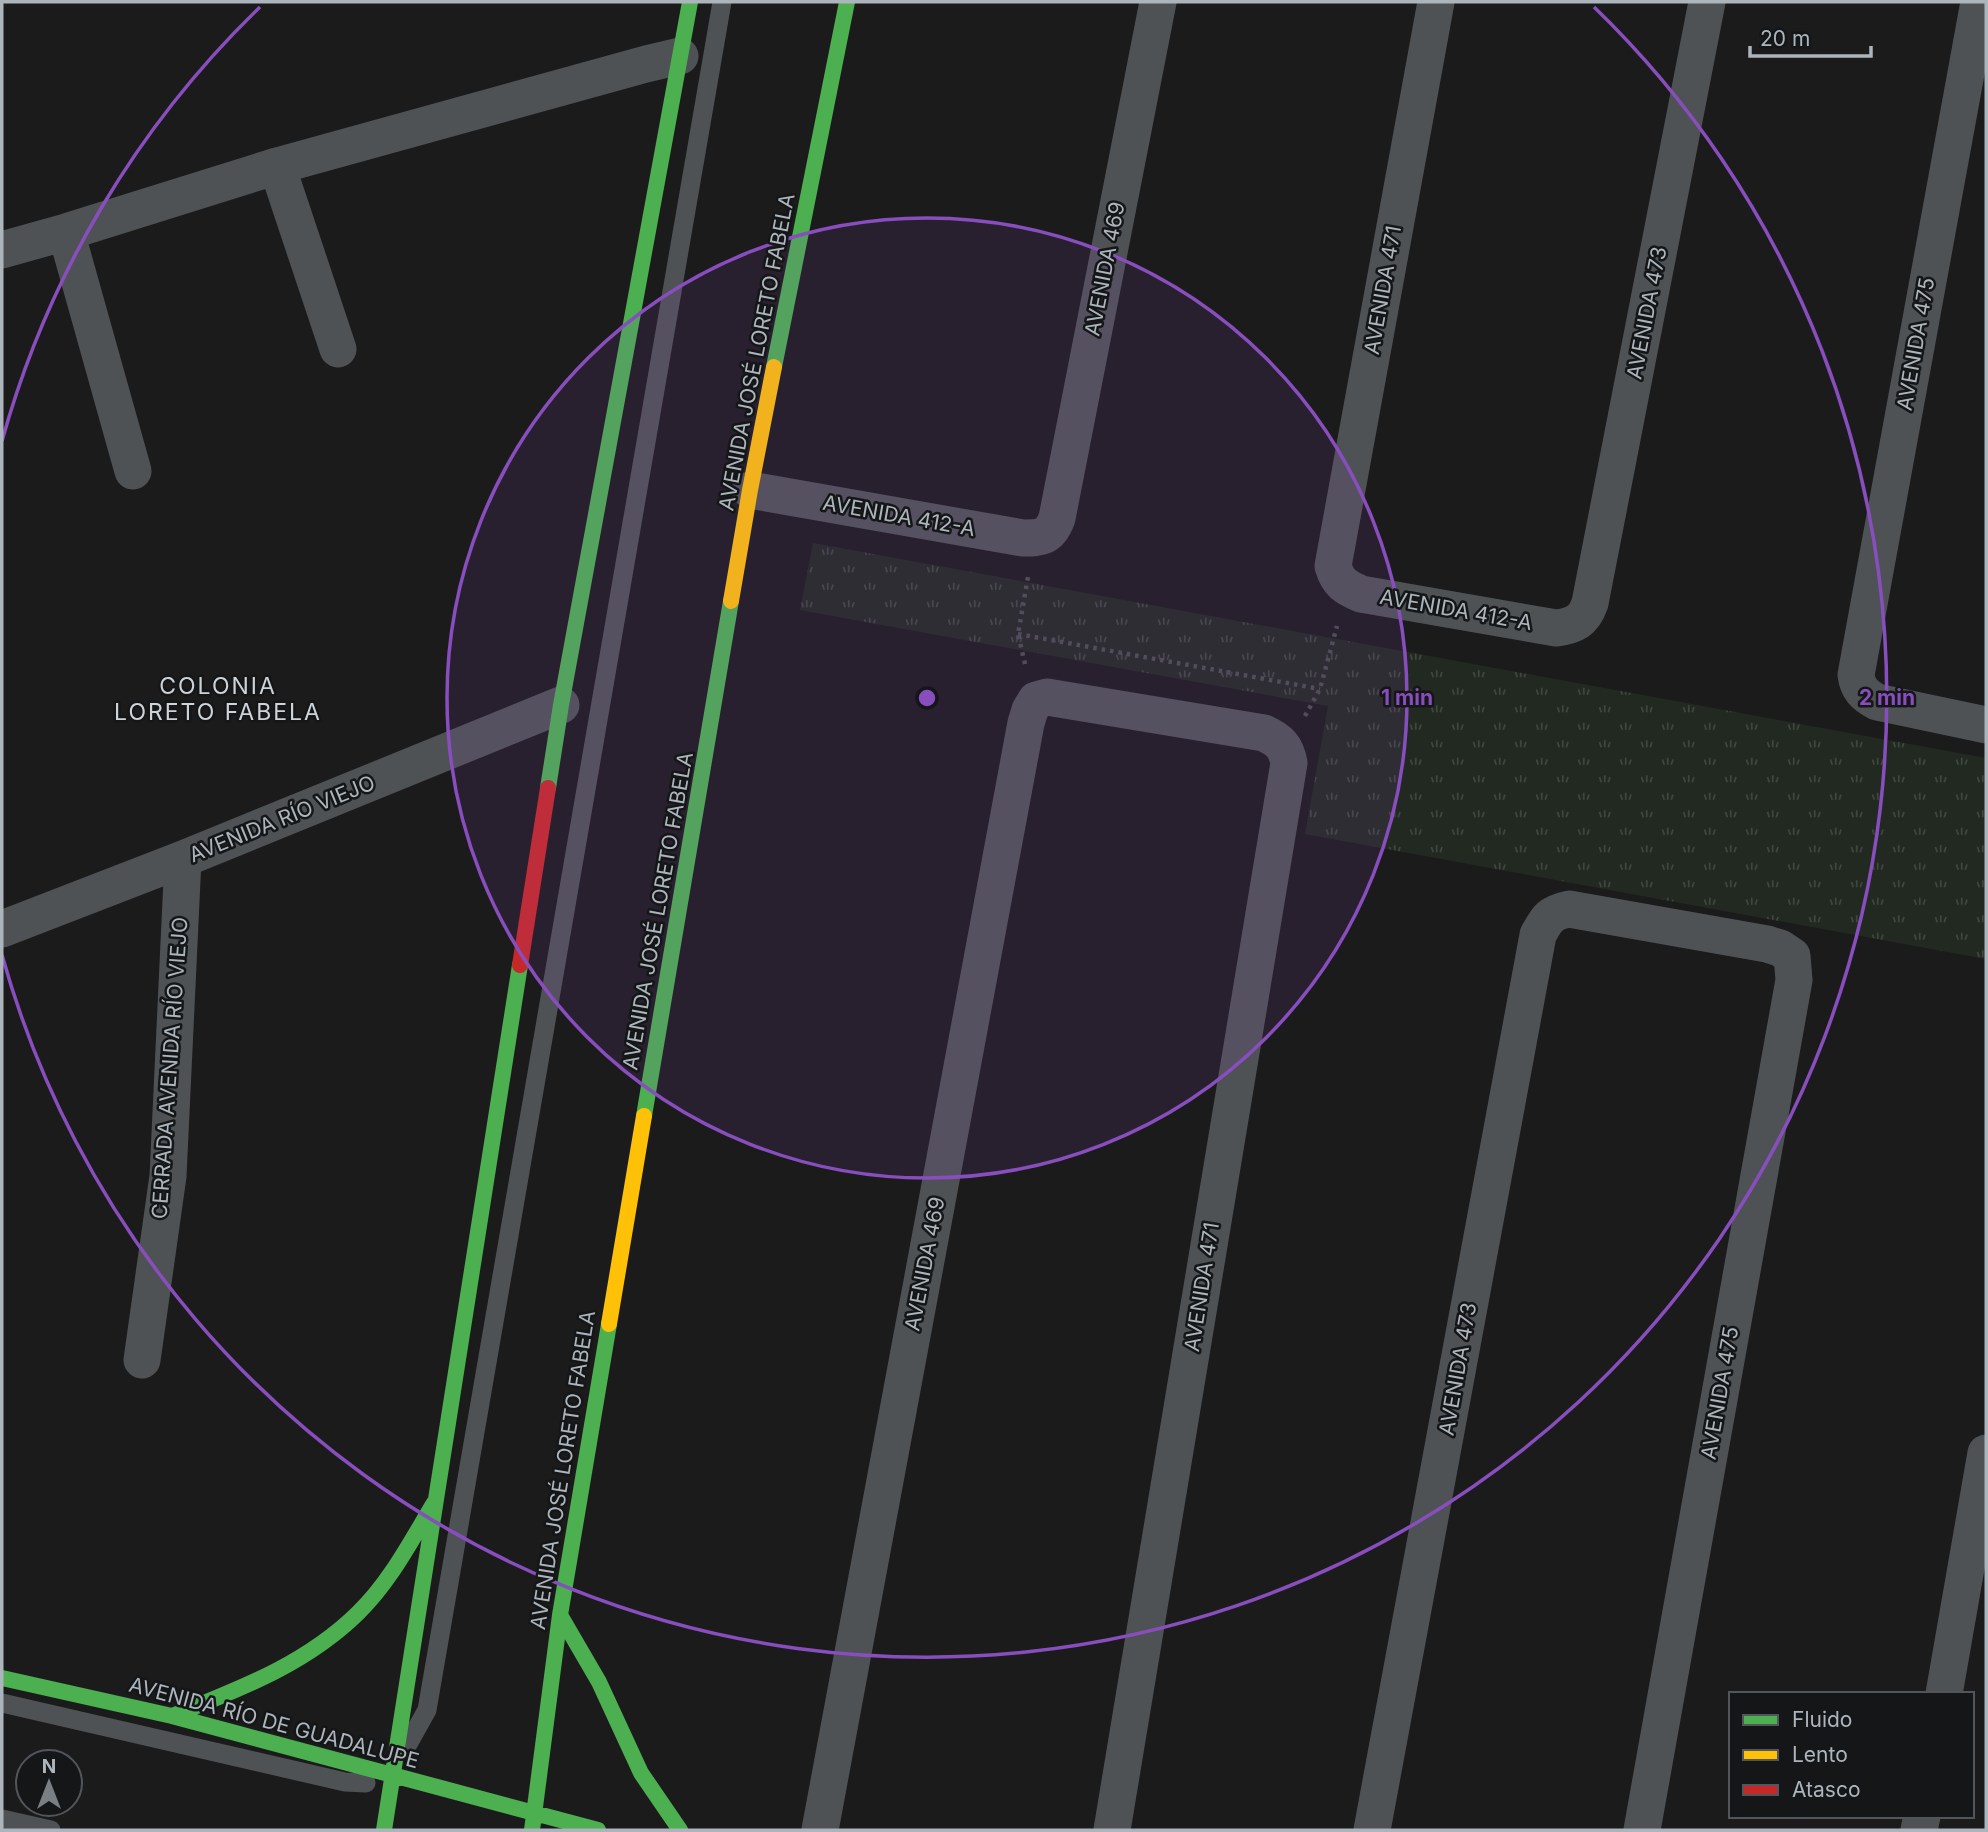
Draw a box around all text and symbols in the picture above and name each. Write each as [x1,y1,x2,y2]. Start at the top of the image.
scale bar [1750,14,1871,58]
text: 20 m [1760,26,1810,51]
street label: AVENIDA JOSÉ LORETO FABELA [712,191,800,513]
street label: AVENIDA 469 [1079,200,1130,338]
street label: AVENIDA 471 [1359,224,1406,356]
street label: AVENIDA 473 [1621,244,1672,381]
street label: AVENIDA 475 [1892,276,1939,412]
street label: AVENIDA 412-A [821,490,977,541]
street label: AVENIDA 412-A [1378,584,1534,635]
district label: COLONIA LORETO FABELA [114,672,322,726]
text: 1 min [1381,685,1433,710]
text: 2 min [1859,685,1915,710]
centre of rings [915,686,939,710]
street label: AVENIDA JOSÉ LORETO FABELA [616,750,698,1072]
street label: AVENIDA RÍO VIEJO [185,769,378,867]
street label: CERRADA AVENIDA RÍO VIEJO [145,916,193,1220]
street label: AVENIDA 469 [899,1195,950,1333]
street label: AVENIDA 471 [1179,1221,1224,1353]
street label: AVENIDA 473 [1434,1300,1481,1437]
street label: AVENIDA JOSÉ LORETO FABELA [524,1309,600,1631]
street label: AVENIDA 475 [1696,1325,1743,1461]
street label: AVENIDA RÍO DE GUADALUPE [126,1671,422,1773]
legend [1729,1692,1974,1818]
text: Fluido [1792,1707,1852,1732]
text: Lento [1792,1742,1848,1767]
north arrow [14,1748,84,1818]
text: N [42,1755,56,1778]
text: Atasco [1792,1777,1861,1802]

